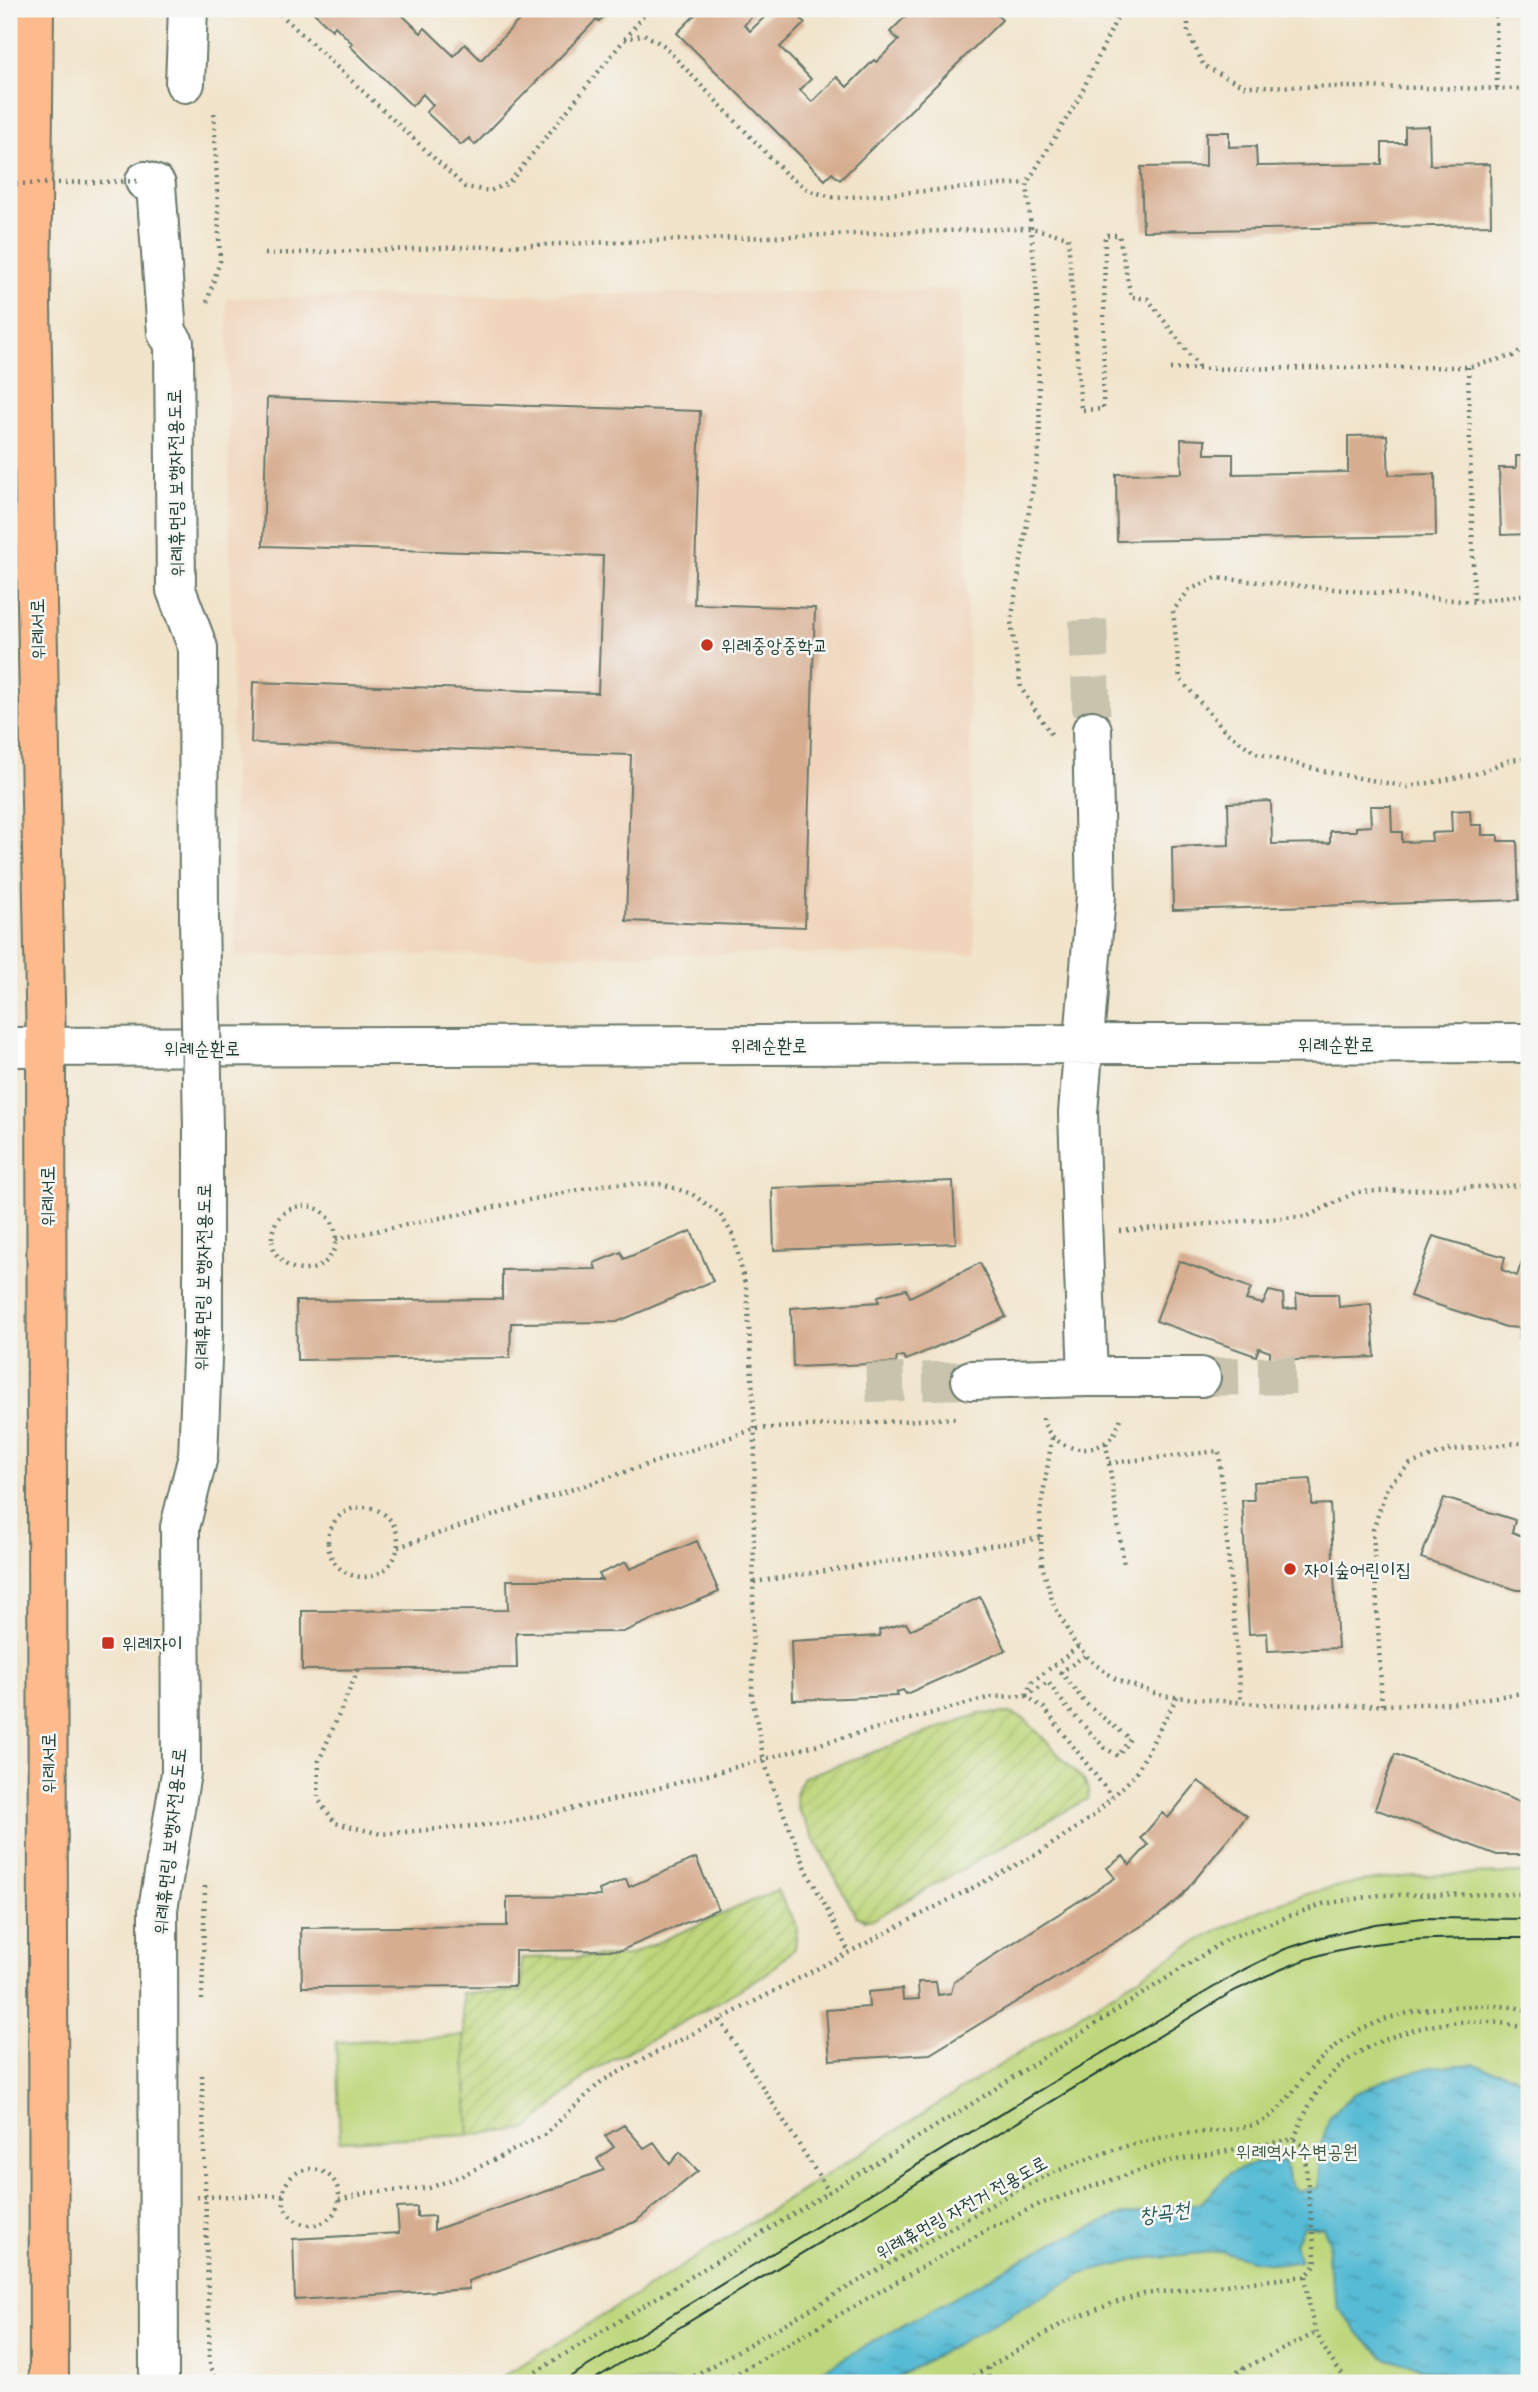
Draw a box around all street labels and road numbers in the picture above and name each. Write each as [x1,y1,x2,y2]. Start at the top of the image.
street label: 위례휴먼링 보행자전용도로 [161,389,189,577]
street label: 위례서로 [24,598,50,660]
street label: 위례순환로 [1298,1032,1374,1056]
street label: 위례순환로 [731,1033,807,1057]
street label: 위례순환로 [164,1036,240,1060]
street label: 위례서로 [35,1165,59,1227]
street label: 위례휴먼링 보행자전용도로 [188,1183,216,1371]
street label: 위례서로 [36,1732,60,1794]
street label: 위례휴먼링 보행자전용도로 [147,1746,191,1936]
street label: 위례휴먼링 자전거 전용도로 [871,2150,1051,2264]

